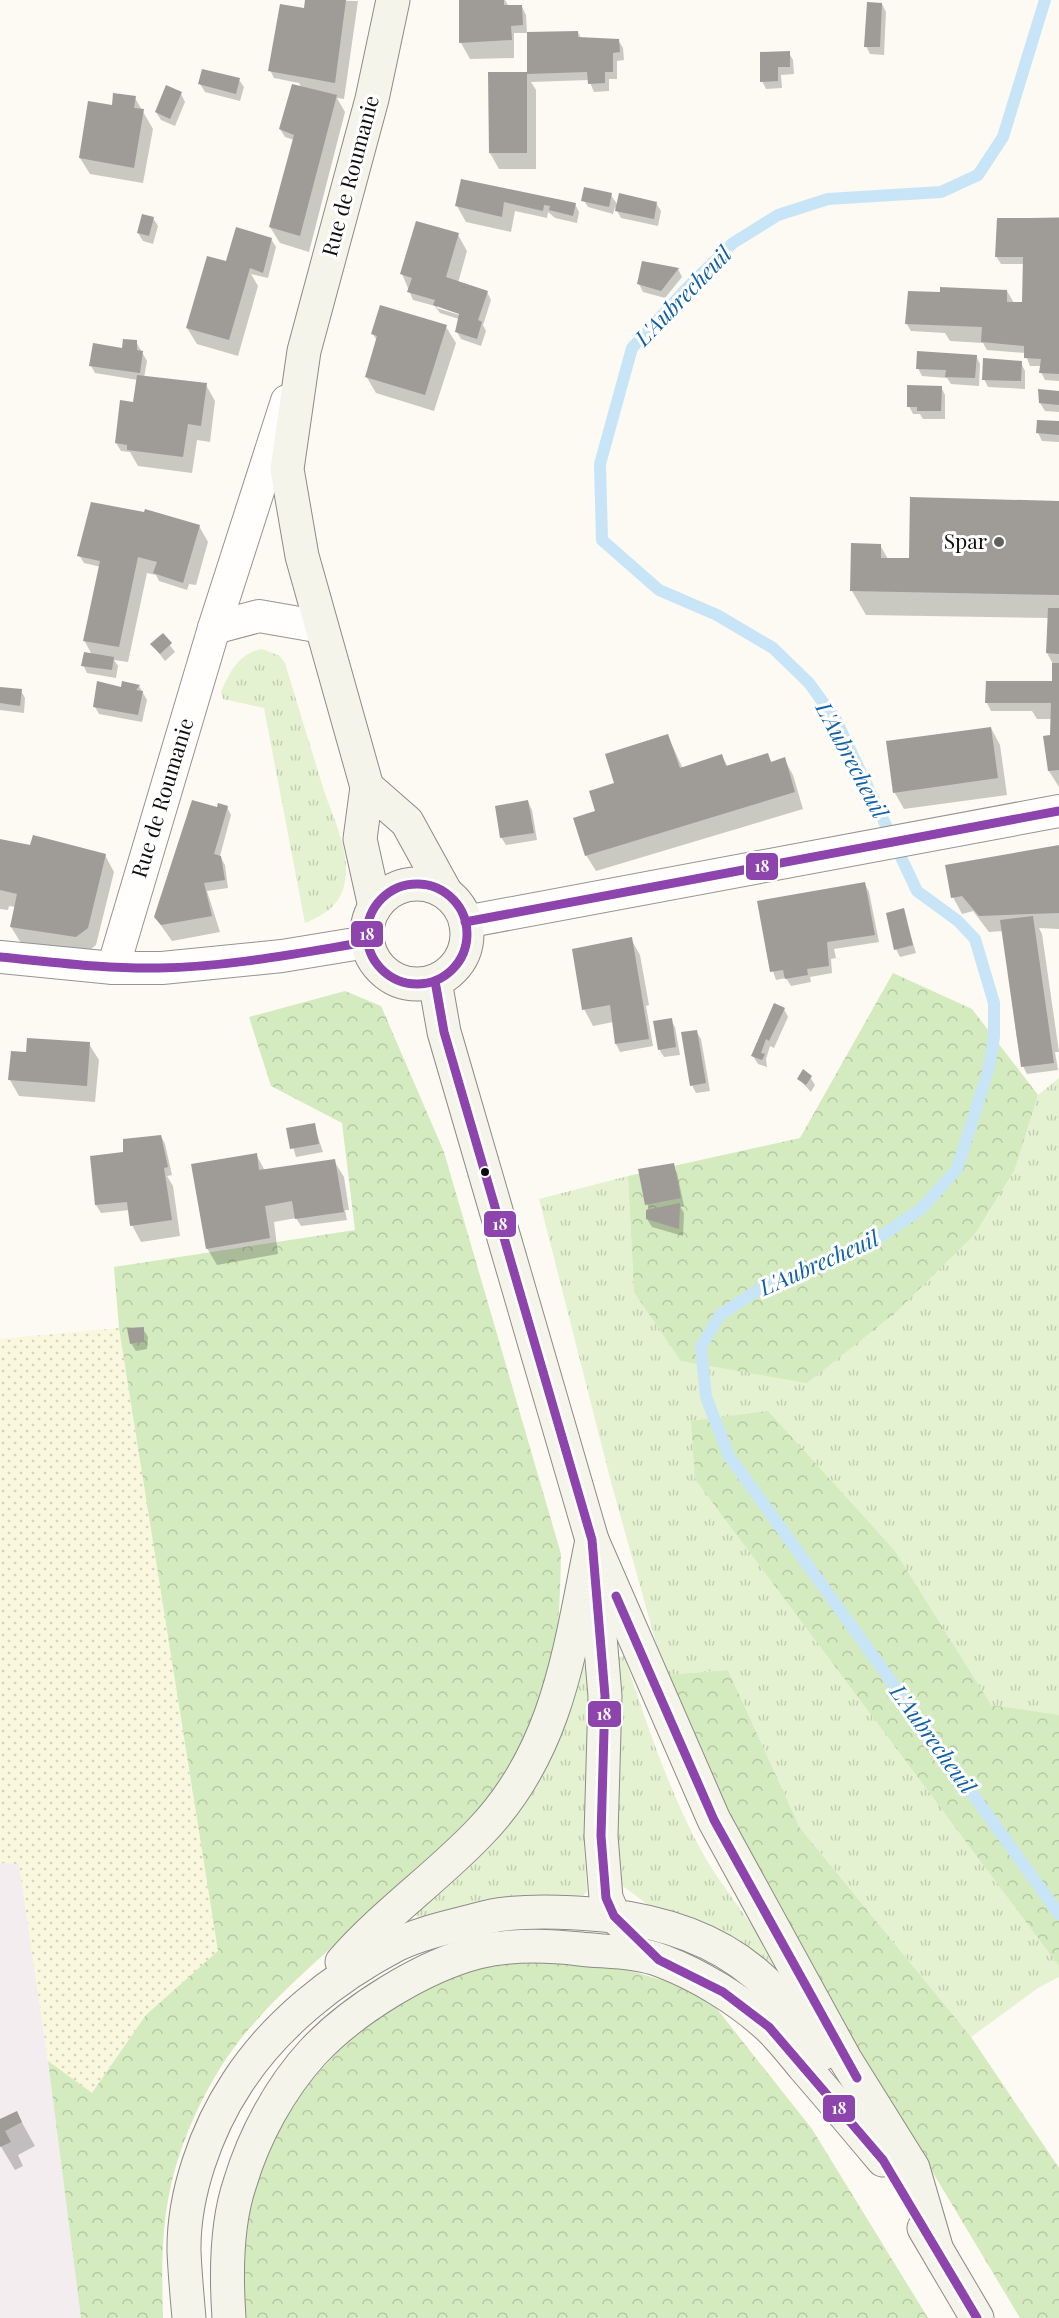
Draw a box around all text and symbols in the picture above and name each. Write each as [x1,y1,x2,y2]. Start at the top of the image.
street label: Rue de Roumanie [314,92,384,259]
water label: L'Aubrecheuil [626,238,738,352]
place label: Spar [944,526,988,554]
marker: Spar [992,535,1006,549]
water label: L'Aubrecheuil [809,695,897,824]
street label: Rue de Roumanie [124,714,199,881]
line badge: 18 [745,852,779,881]
text: 18 [754,855,770,876]
line badge: 18 [350,920,384,948]
text: 18 [359,923,375,944]
unlabelled marker [479,1166,491,1178]
line badge: 18 [483,1210,517,1238]
text: 18 [492,1213,508,1234]
water label: L'Aubrecheuil [753,1222,884,1302]
water label: L'Aubrecheuil [884,1677,984,1800]
line badge: 18 [587,1700,622,1728]
text: 18 [596,1703,612,1724]
line badge: 18 [822,2094,856,2123]
text: 18 [831,2097,847,2118]

